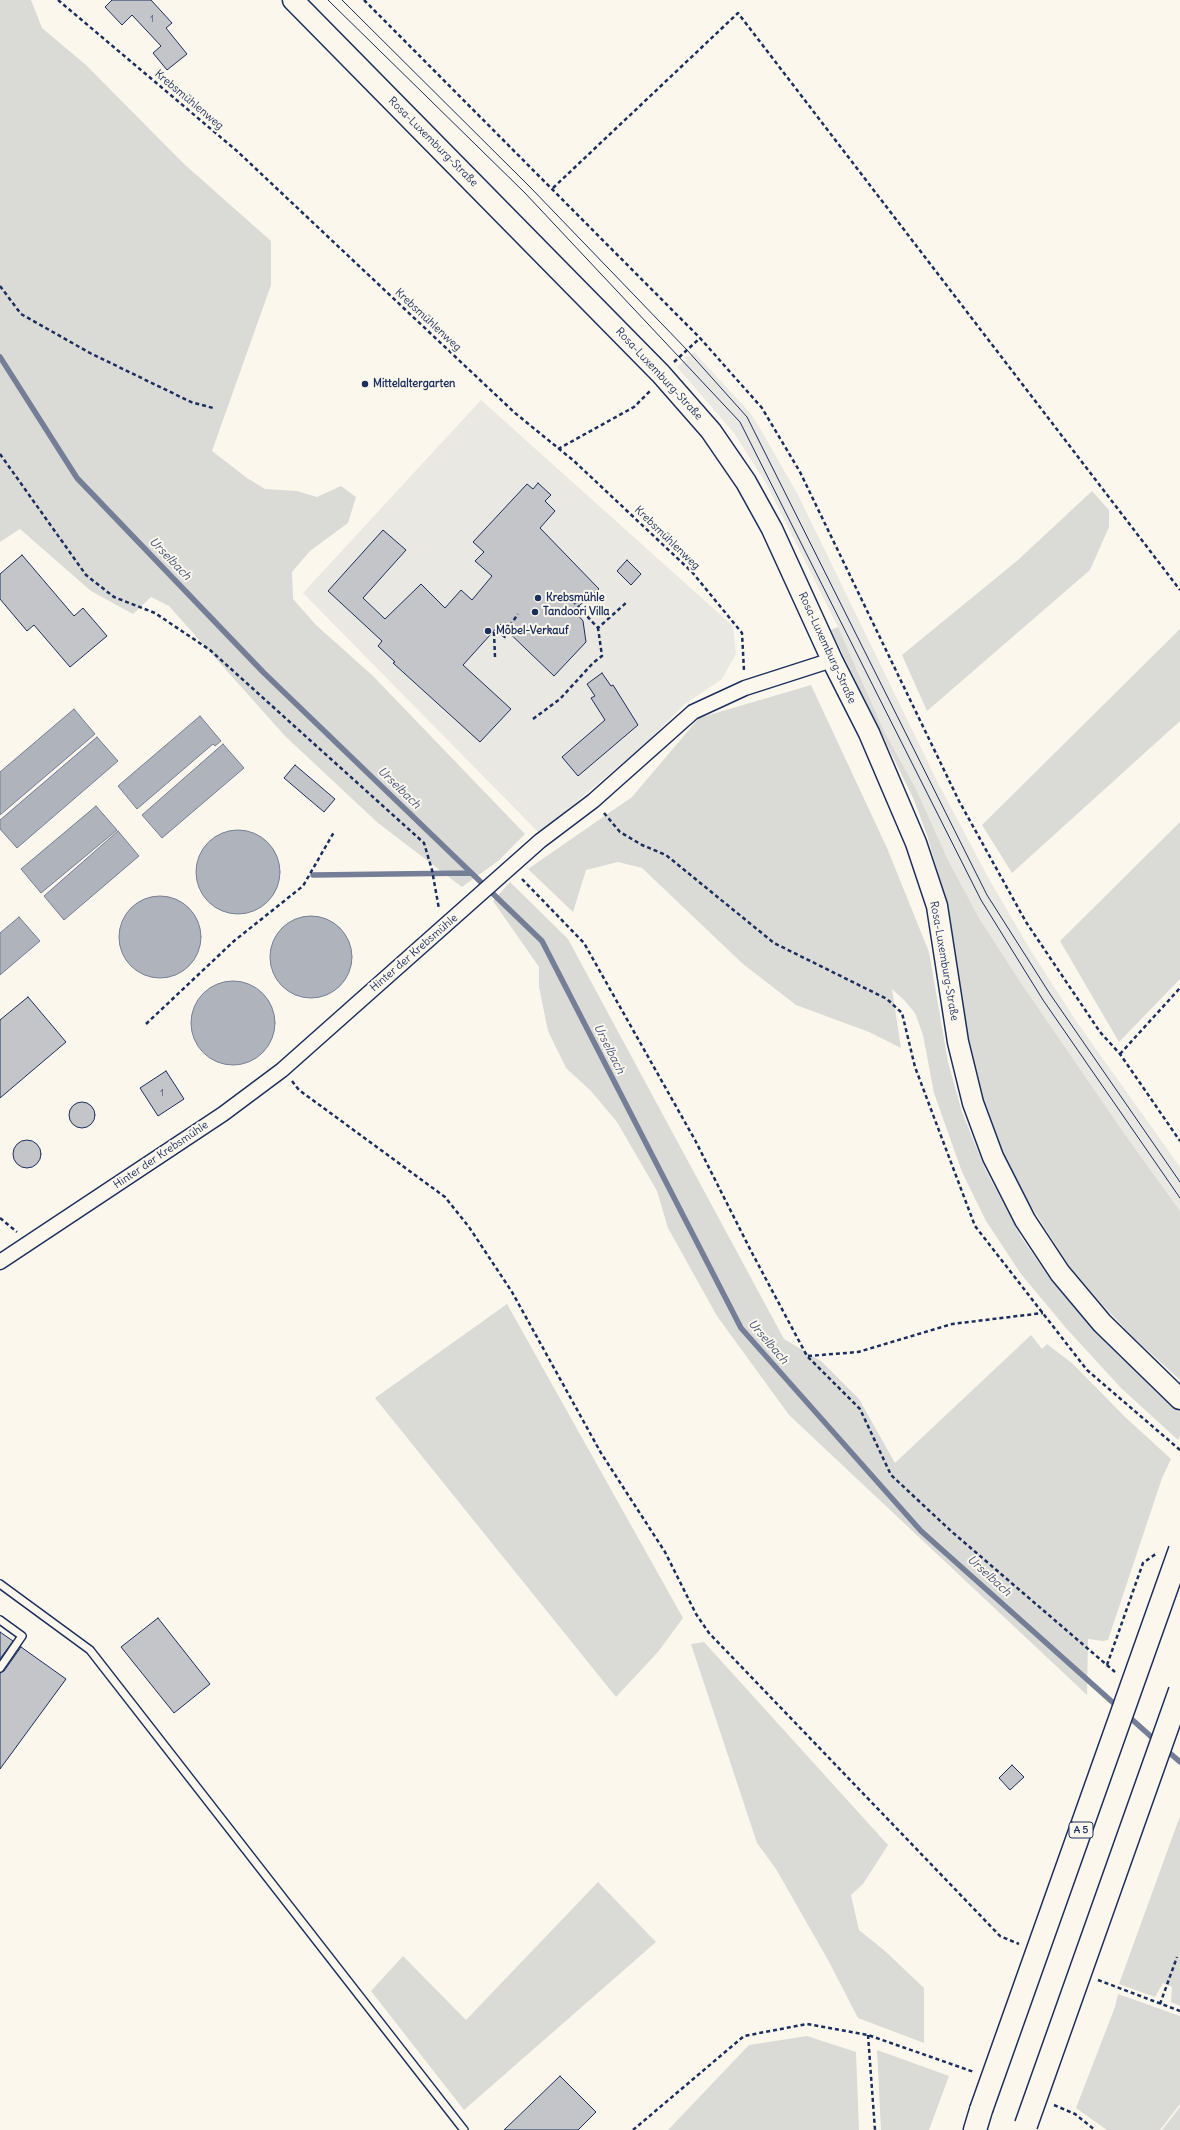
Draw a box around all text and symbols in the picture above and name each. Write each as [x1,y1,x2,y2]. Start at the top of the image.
house number: 1 [150,14,154,24]
street label: Krebsmühlenweg [152,67,226,133]
street label: Rosa-Luxemburg-Straße [385,94,481,190]
street label: Krebsmühlenweg [392,286,464,354]
street label: Rosa-Luxemburg-Straße [613,325,705,423]
place label: Mittelaltergarten [373,377,455,391]
marker: Mittelaltergarten [360,379,370,389]
street label: Krebsmühlenweg [632,503,702,573]
water label: Urselbach [146,535,194,583]
street label: Rosa-Luxemburg-Straße [795,590,859,706]
place label: Krebsmühle [546,591,605,605]
marker: Krebsmühle [533,593,543,603]
place label: Tandoori Villa [543,605,610,619]
marker: Tandoori Villa [530,607,540,617]
place label: Möbel-Verkauf [496,624,568,638]
marker: Möbel-Verkauf [483,626,493,636]
water label: Urselbach [375,764,423,812]
street label: Rosa-Luxemburg-Straße [927,900,961,1022]
street label: Hinter der Krebsmühle [368,911,460,995]
water label: Urselbach [590,1022,628,1076]
house number: 1 [160,1088,164,1098]
street label: Hinter der Krebsmühle [111,1118,211,1192]
water label: Urselbach [745,1317,791,1367]
water label: Urselbach [964,1553,1014,1599]
road number: A 5 [1069,1822,1093,1838]

